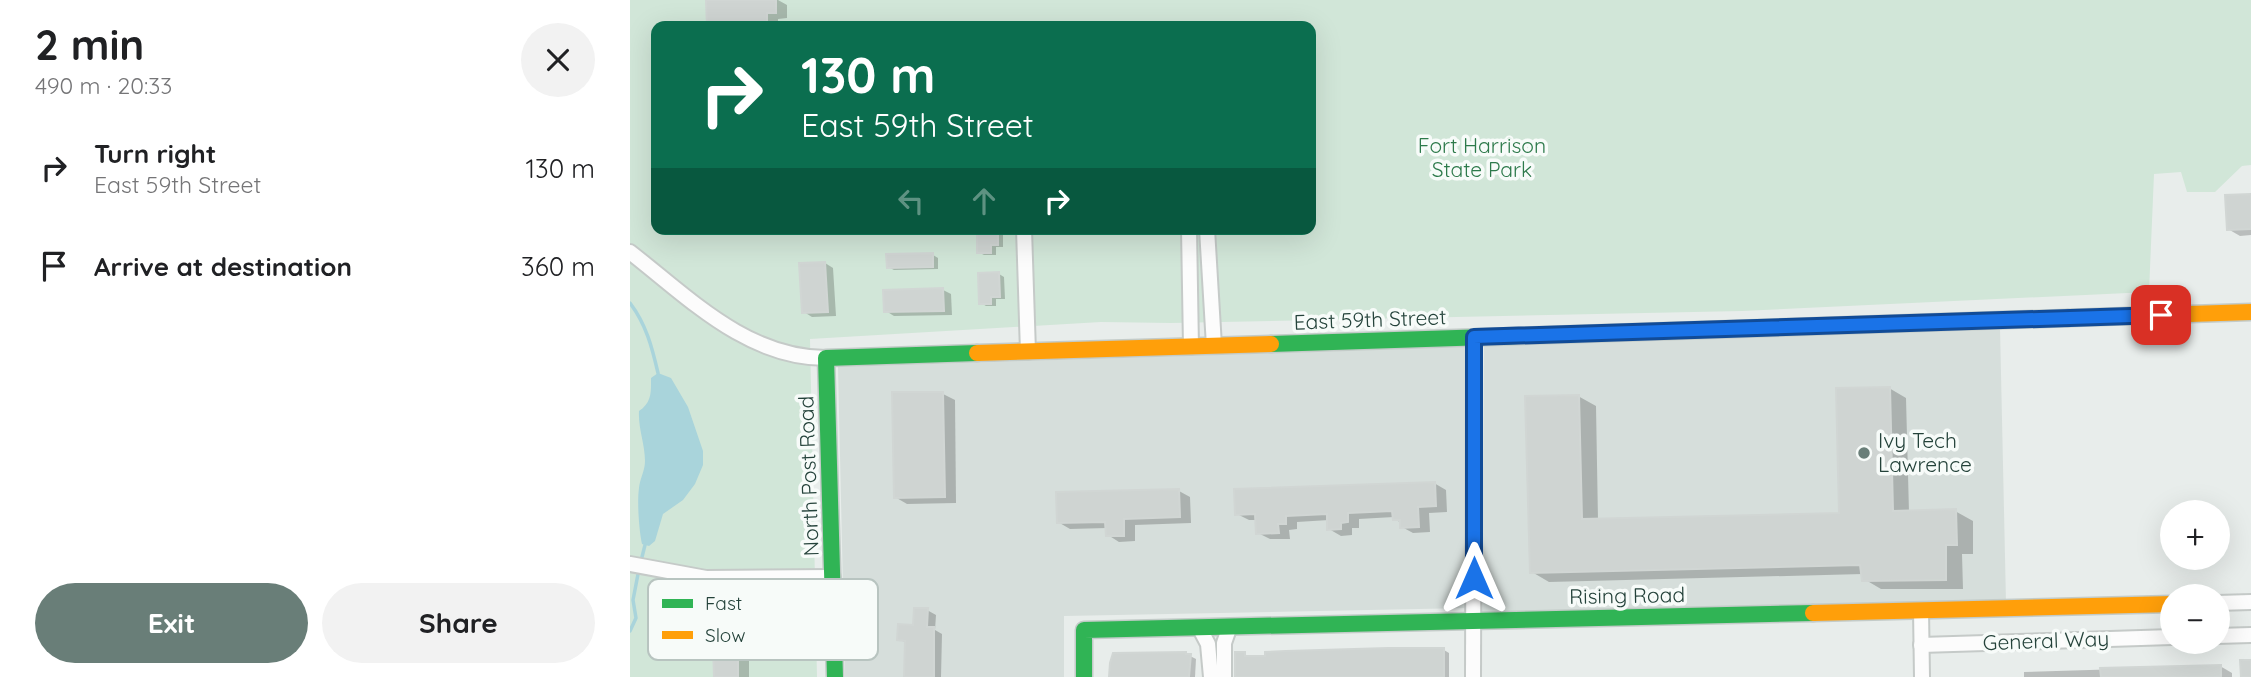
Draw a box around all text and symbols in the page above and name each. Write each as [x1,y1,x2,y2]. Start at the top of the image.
text: 2 min [35,18,144,71]
button: close [521,23,595,97]
text: 130 m [801,44,935,105]
icon: right [686,49,777,140]
text: 490 m · 20:33 [35,71,172,100]
text: East 59th Street [801,105,1034,145]
park label: Fort Harrison State Park [1418,132,1546,182]
text: Turn right [94,137,216,170]
icon: right [35,149,73,187]
text: 130 m [525,152,595,185]
text: East 59th Street [94,170,261,199]
icon: left [892,182,930,220]
icon: ahead [965,182,1003,220]
icon: right [1038,182,1076,220]
icon: arrive [35,247,73,285]
text: Arrive at destination [94,250,352,283]
text: 360 m [521,250,595,283]
pin [2131,285,2191,345]
icon: arrive [2142,296,2180,334]
street label: East 59th Street [1293,303,1447,335]
street label: North Post Road [792,395,824,557]
place label: Ivy Tech Lawrence [1878,427,1972,477]
marker: Ivy Tech Lawrence [1856,445,1872,461]
map controls [2160,500,2230,654]
button: + [2160,500,2230,570]
position arrow [1437,541,1511,615]
legend [648,579,878,660]
street label: Rising Road [1569,581,1685,609]
button: Exit [35,583,308,663]
button: Share [322,583,595,663]
button: − [2160,584,2230,654]
text: Fast [705,591,742,615]
text: Slow [705,623,746,647]
street label: General Way [1982,625,2110,655]

